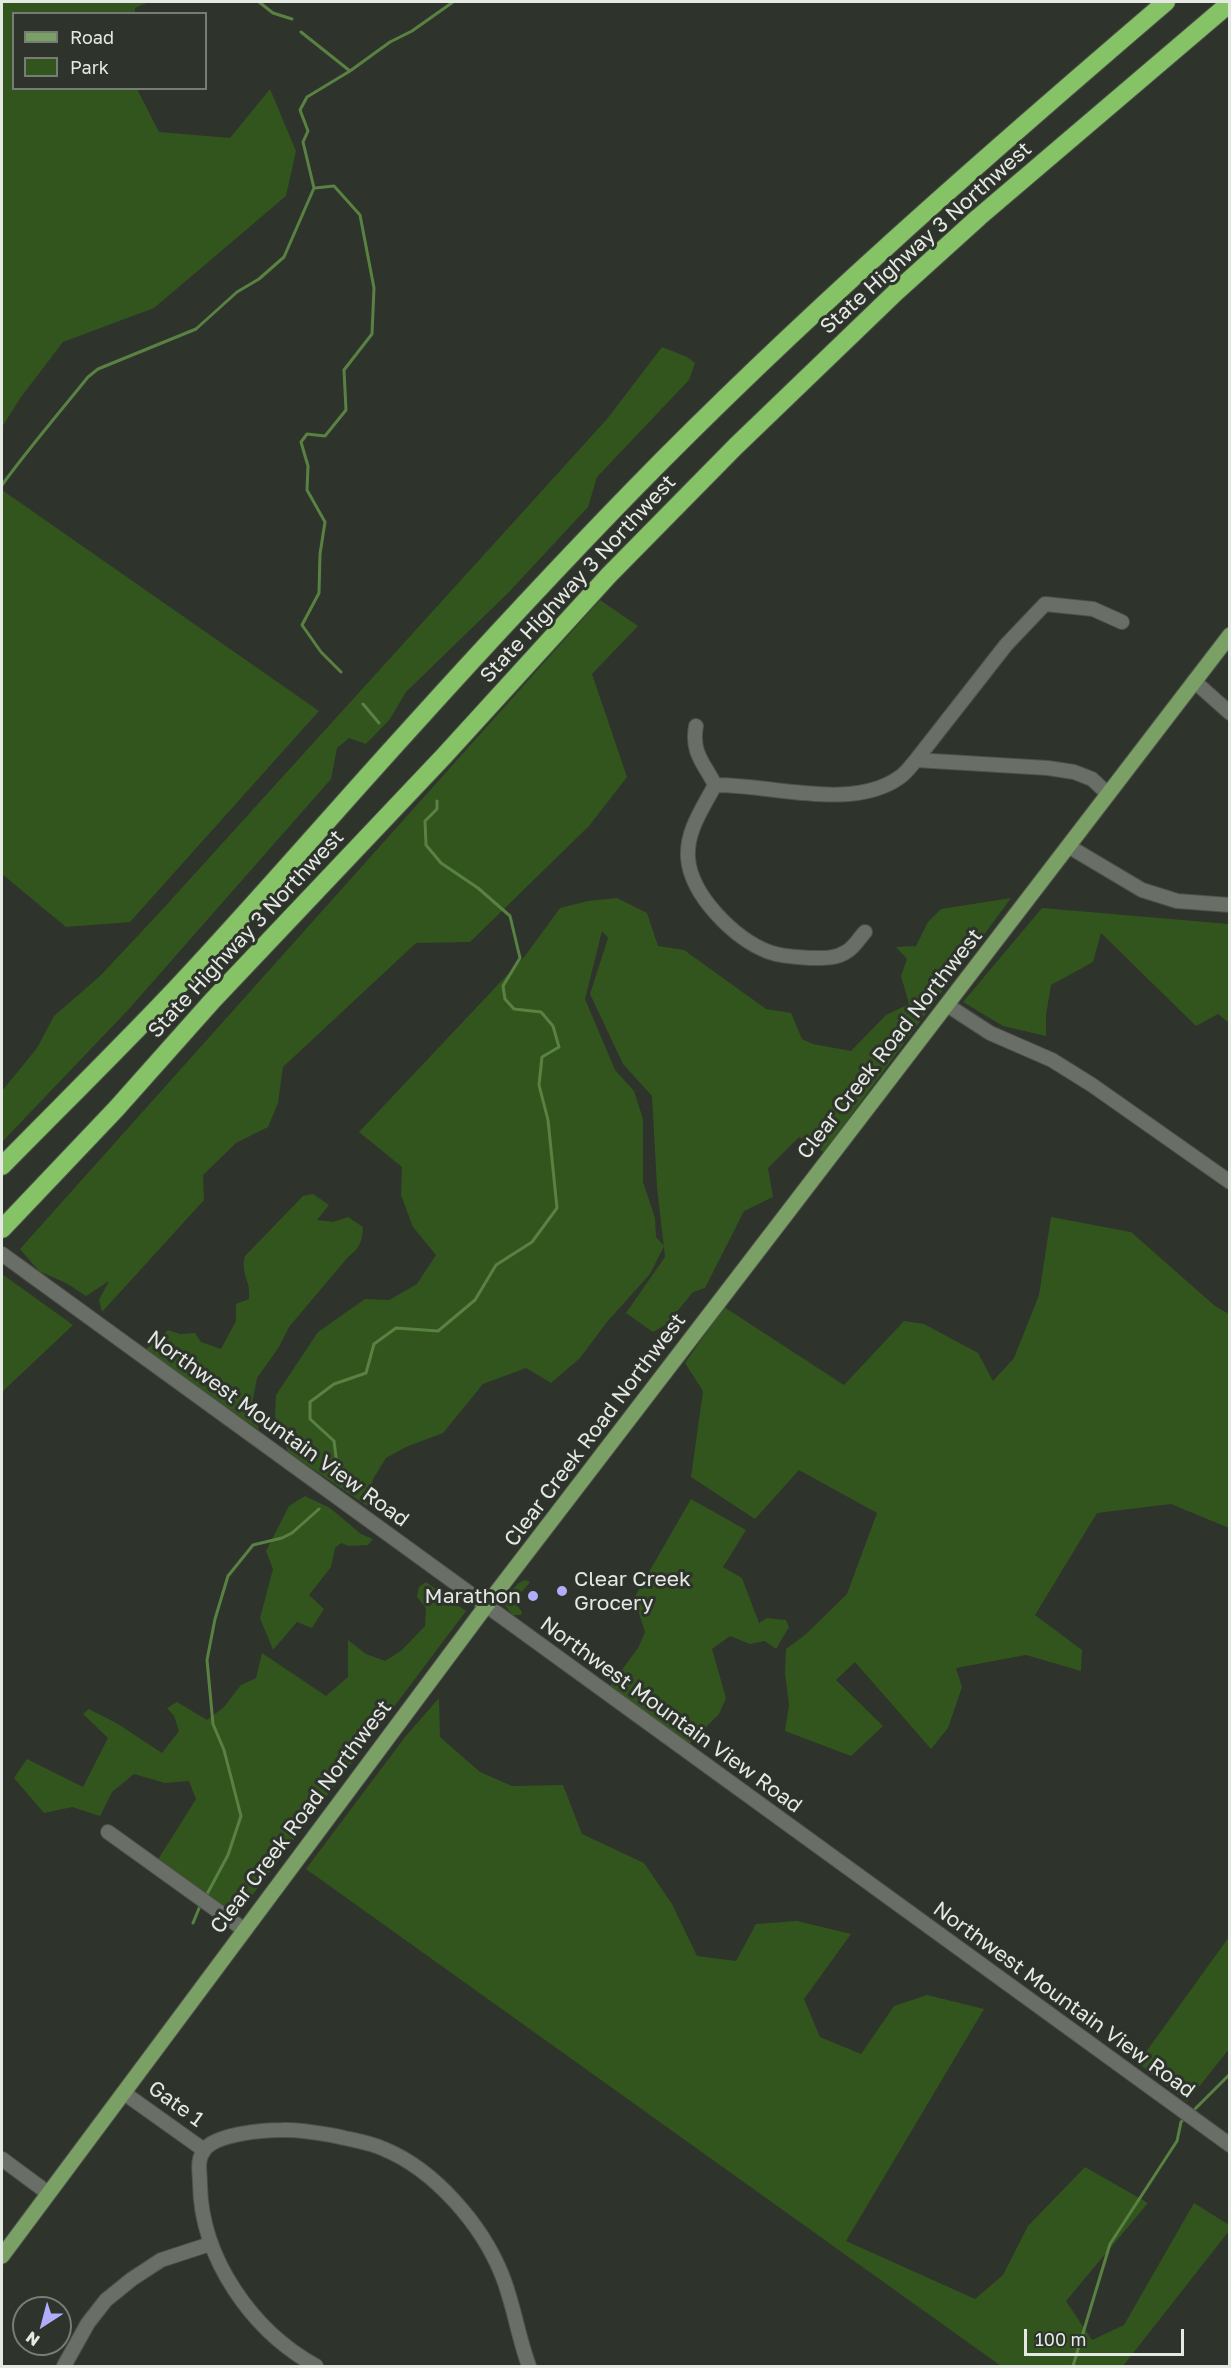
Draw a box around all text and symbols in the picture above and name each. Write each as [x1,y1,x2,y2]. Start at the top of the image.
legend [12,12,207,90]
text: Road [70,26,114,48]
text: Park [70,56,109,78]
street label: State Highway 3 Northwest [815,136,1037,340]
street label: State Highway 3 Northwest [475,470,681,688]
street label: State Highway 3 Northwest [143,825,349,1043]
street label: Clear Creek Road Northwest [792,924,988,1164]
street label: Clear Creek Road Northwest [499,1308,691,1552]
street label: Northwest Mountain View Road [142,1325,414,1533]
place label: Clear Creek Grocery [574,1566,691,1616]
place label: Marathon [425,1583,521,1609]
marker: Clear Creek Grocery [555,1584,569,1598]
marker: Marathon [526,1589,540,1603]
street label: Northwest Mountain View Road [535,1611,807,1819]
street label: Clear Creek Road Northwest [205,1695,397,1939]
street label: Northwest Mountain View Road [928,1896,1200,2104]
street label: Gate 1 [143,2075,209,2133]
north arrow [12,2296,72,2356]
scale bar [1027,2317,1188,2355]
text: N [22,2327,43,2351]
text: 100 m [1035,2328,1086,2350]

